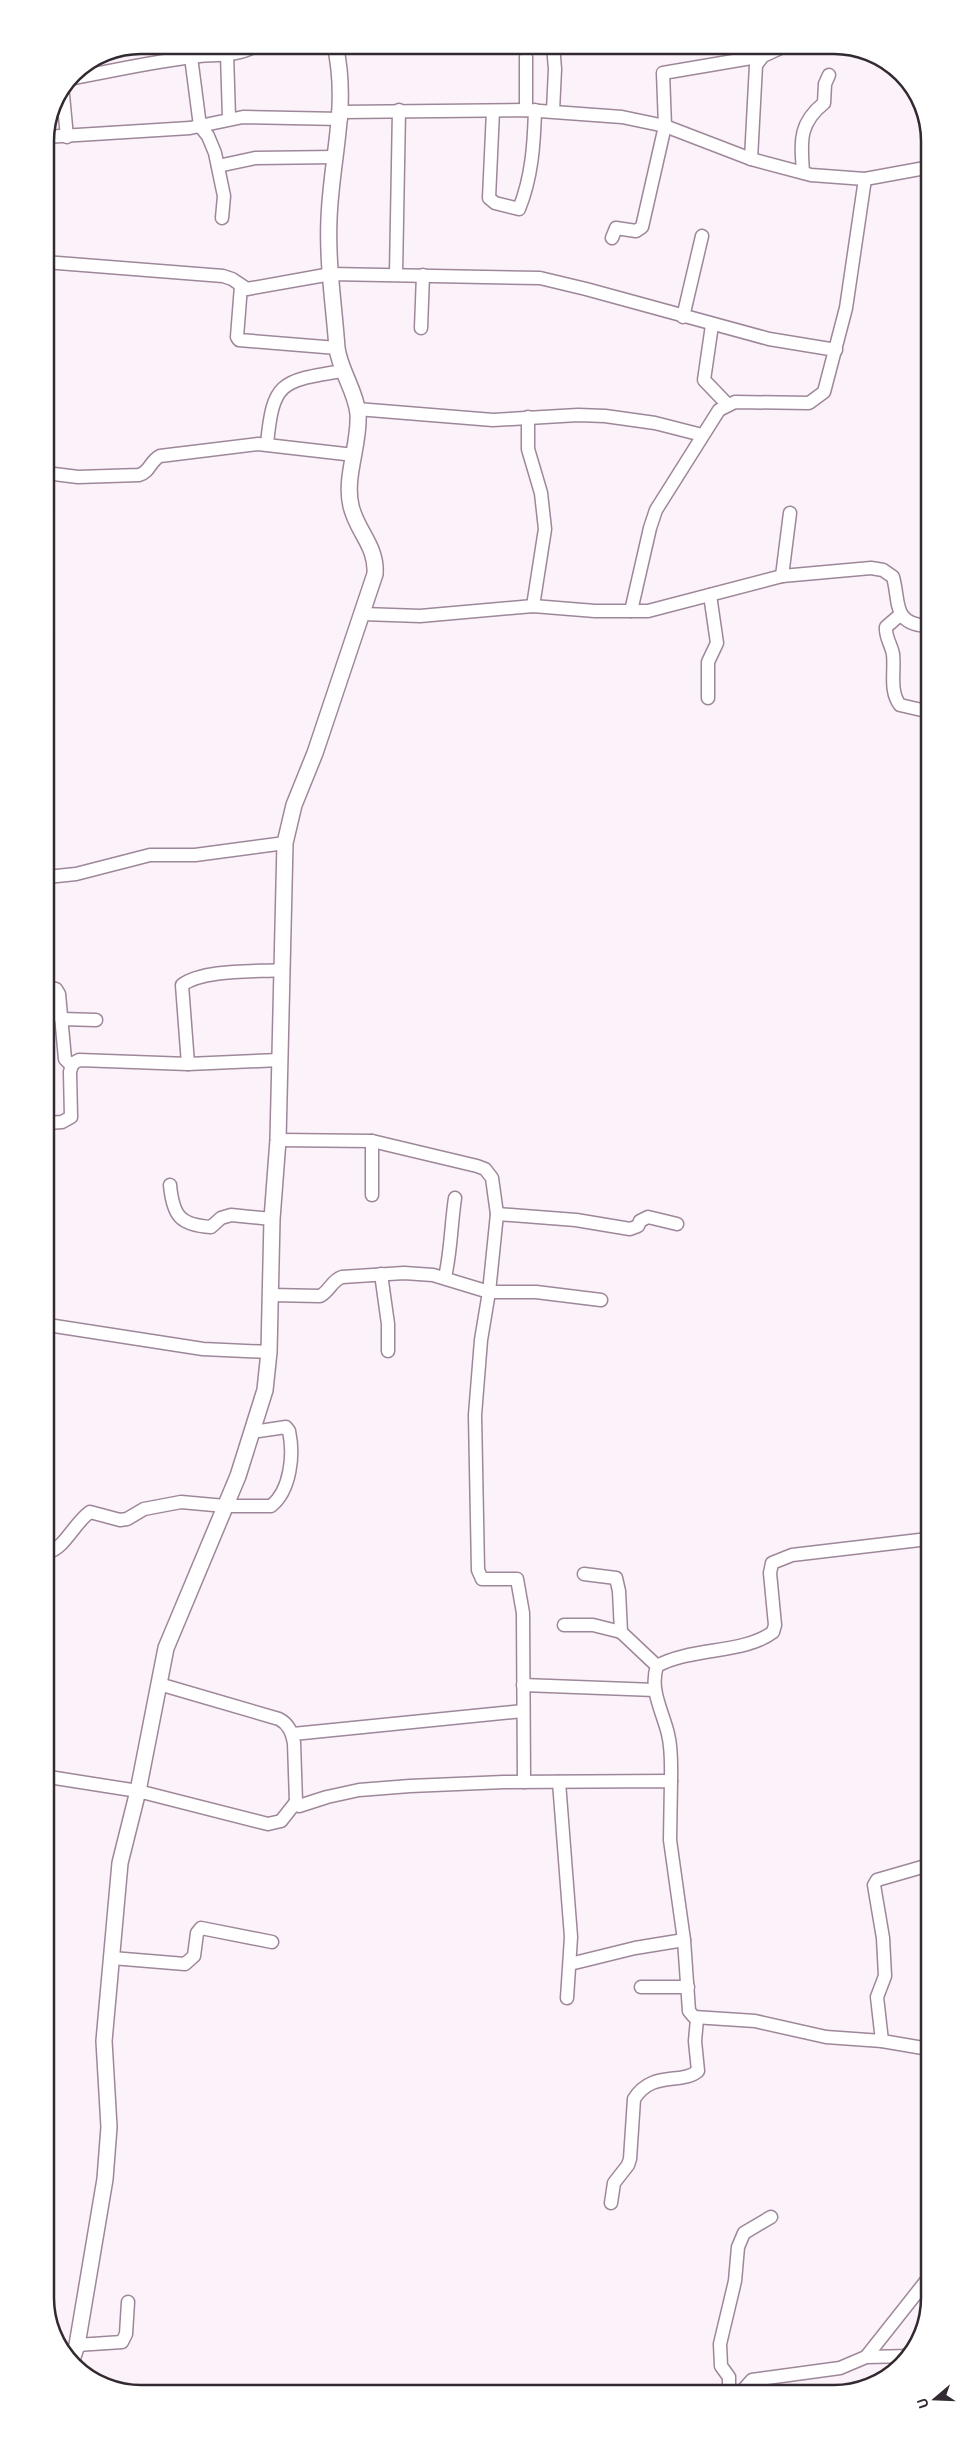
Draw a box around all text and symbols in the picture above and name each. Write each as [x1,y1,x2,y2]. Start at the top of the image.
north arrow [910,2374,960,2424]
text: U [913,2396,933,2411]

